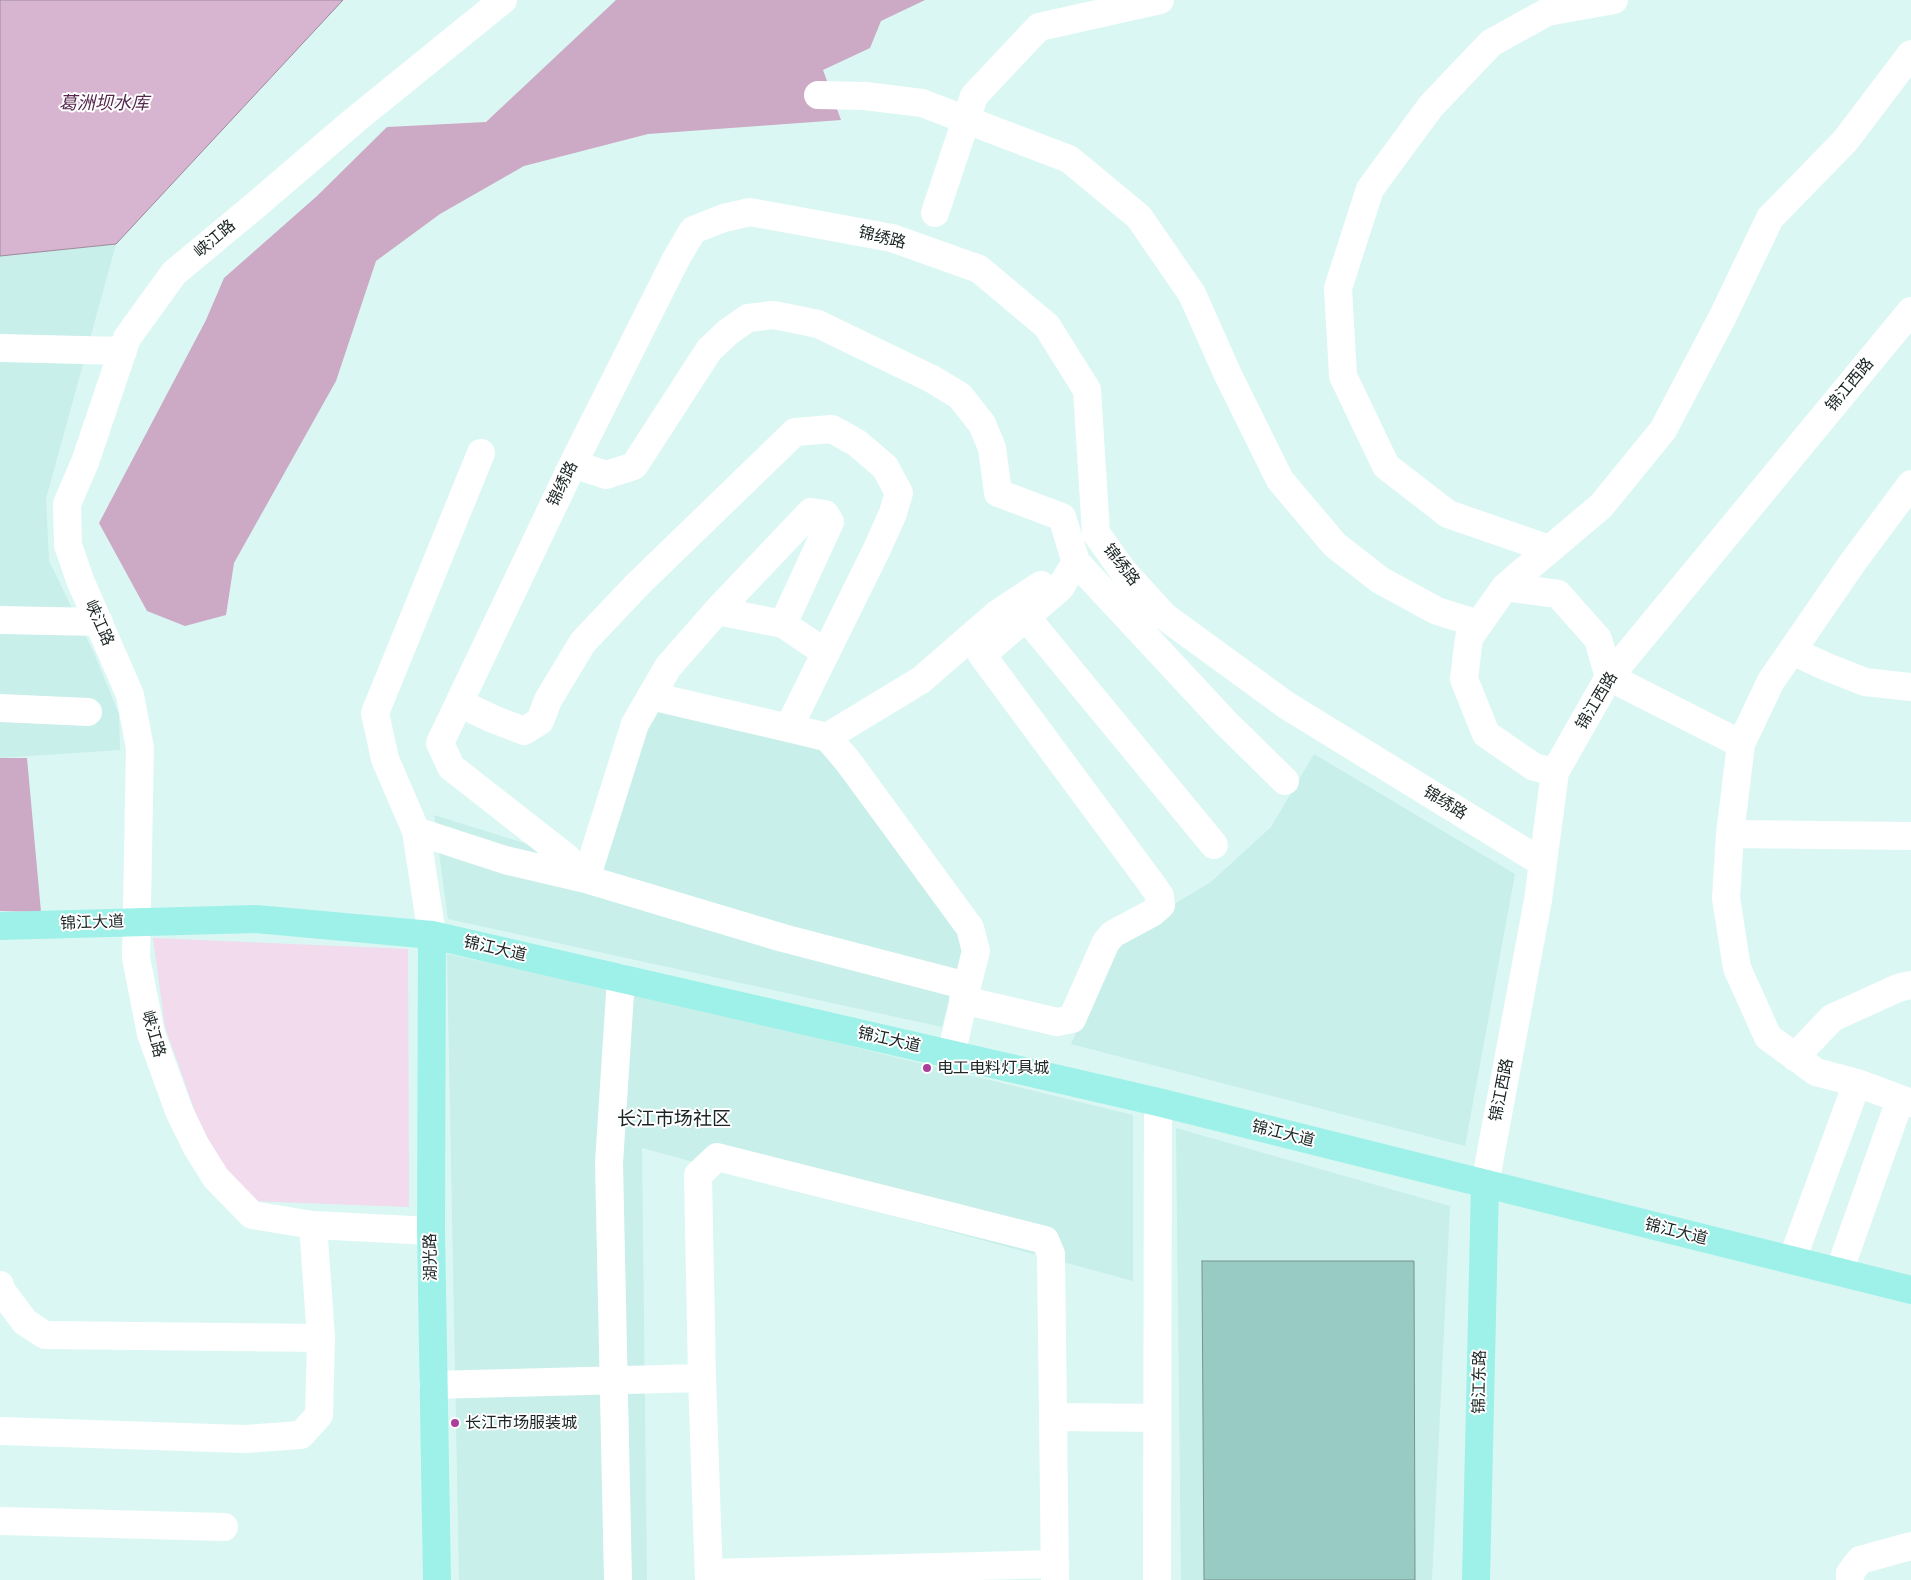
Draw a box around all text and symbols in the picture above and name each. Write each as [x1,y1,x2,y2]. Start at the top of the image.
water label: 葛洲坝水库 [59,93,149,115]
street label: 峡江路 [190,216,240,262]
street label: 锦绣路 [856,223,908,253]
street label: 锦江西路 [1822,354,1878,416]
street label: 锦绣路 [544,458,582,510]
street label: 锦绣路 [1099,540,1143,590]
street label: 峡江路 [80,597,118,649]
street label: 锦江西路 [1572,669,1622,733]
street label: 锦绣路 [1420,782,1470,824]
street label: 锦江大道 [60,912,124,934]
street label: 锦江大道 [462,932,528,966]
street label: 峡江路 [137,1008,169,1060]
street label: 锦江大道 [856,1023,922,1057]
street label: 锦江西路 [1486,1057,1518,1123]
place label: 电工电料灯具城 [937,1058,1049,1078]
marker: 电工电料灯具城 [921,1062,933,1074]
district label: 长江市场社区 [617,1109,731,1131]
street label: 锦江大道 [1250,1117,1316,1151]
street label: 锦江大道 [1643,1215,1709,1249]
street label: 湖光路 [421,1233,441,1281]
street label: 锦江东路 [1470,1350,1490,1414]
place label: 长江市场服装城 [465,1413,577,1433]
marker: 长江市场服装城 [449,1417,461,1429]

